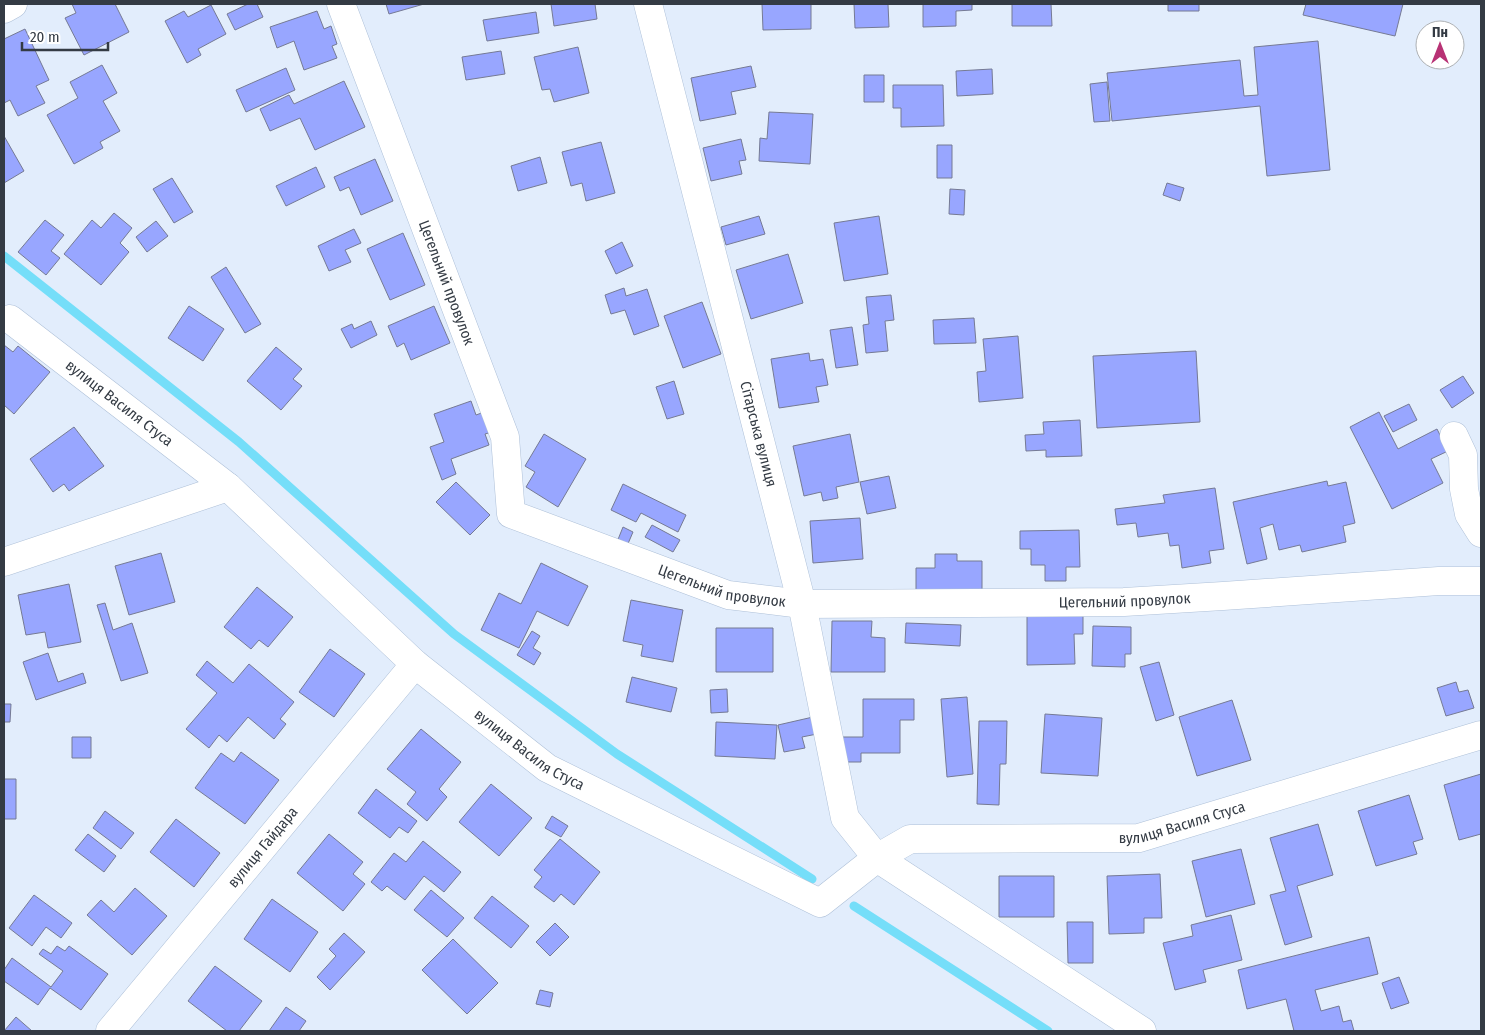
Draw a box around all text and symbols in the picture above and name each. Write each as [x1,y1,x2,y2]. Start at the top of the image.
scale bar [22,20,109,52]
north arrow [1415,20,1465,70]
text: Пн [1432,24,1448,41]
text: 20 m [30,28,60,46]
street label: Цегельний провулок [415,218,478,348]
street label: вулиця Василя Стуса [62,356,177,450]
street label: Сітарська вулиця [736,379,781,489]
street label: Цегельний провулок [656,561,787,611]
street label: Цегельний провулок [1059,589,1191,611]
street label: вулиця Василя Стуса [471,705,587,794]
street label: вулиця Василя Стуса [1119,798,1247,847]
street label: вулиця Гайдара [224,803,301,891]

